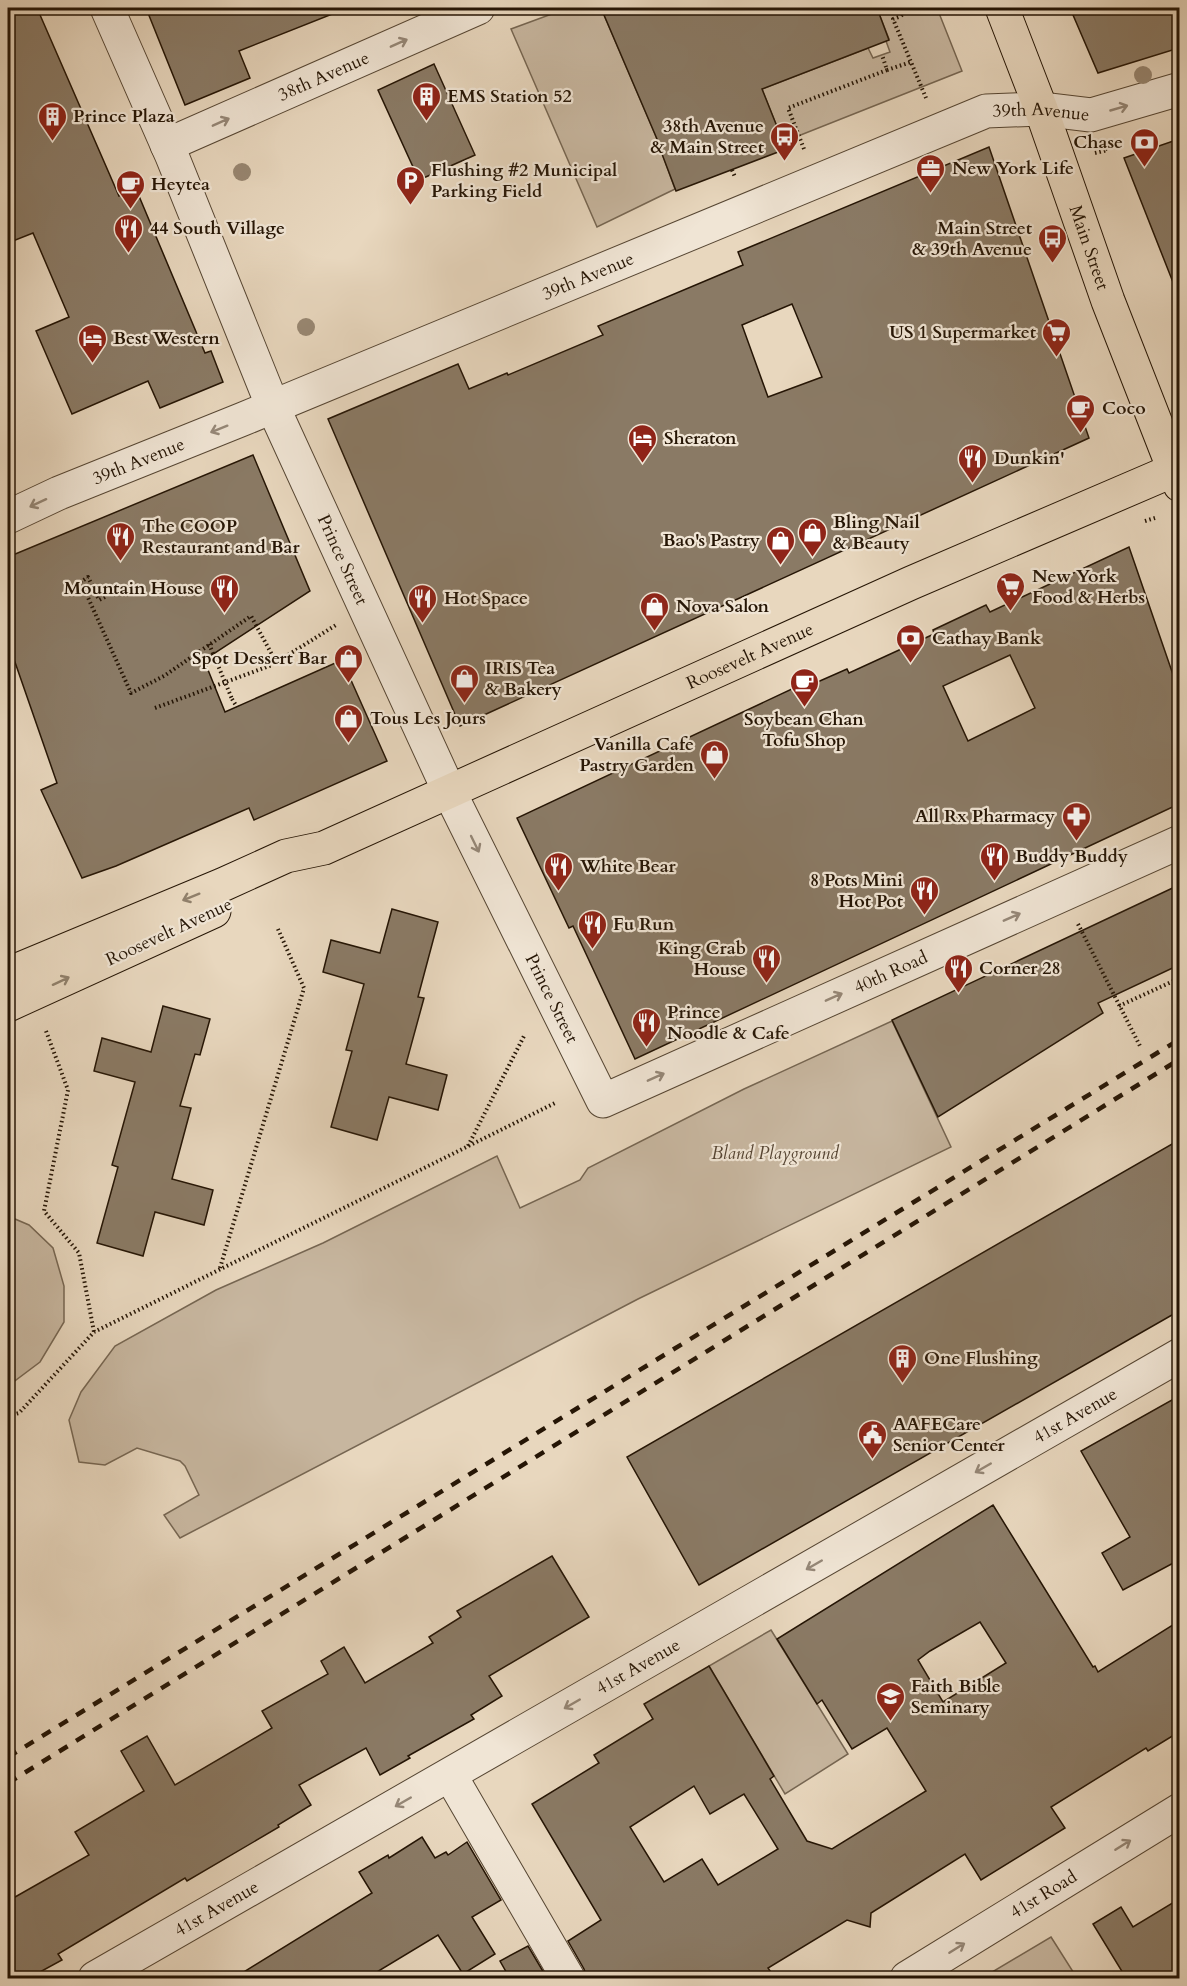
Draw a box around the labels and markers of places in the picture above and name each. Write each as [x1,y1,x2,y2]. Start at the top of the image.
building icon: EMS Station 52 [410,80,442,122]
place label: EMS Station 52 [447,84,572,109]
building icon: Prince Plaza [36,100,68,142]
place label: Prince Plaza [73,104,175,129]
place label: 38th Avenue & Main Street [650,114,765,160]
bus stop icon: 38th Avenue & Main Street [769,120,801,162]
bank icon: Chase [1128,126,1160,168]
place label: Chase [1073,130,1123,155]
office icon: New York Life [915,152,947,194]
place label: New York Life [952,156,1074,181]
place label: Flushing #2 Municipal Parking Field [431,158,617,204]
parking icon: Flushing #2 Municipal Parking Field [394,164,426,206]
cafe icon: Heytea [114,168,146,210]
place label: Heytea [151,172,210,197]
restaurant icon: 44 South Village [113,212,145,254]
place label: 44 South Village [150,216,285,241]
place label: Main Street & 39th Avenue [912,216,1033,262]
bus stop icon: Main Street & 39th Avenue [1037,222,1069,264]
supermarket icon: US 1 Supermarket [1041,316,1073,358]
place label: US 1 Supermarket [889,320,1037,345]
hotel icon: Best Western [76,322,108,364]
place label: Best Western [113,326,220,351]
cafe icon: Coco [1065,392,1097,434]
place label: Coco [1102,396,1146,421]
hotel icon: Sheraton [627,422,659,464]
place label: Sheraton [664,426,737,451]
restaurant icon: Dunkin' [957,442,989,484]
place label: Dunkin' [994,446,1065,471]
place label: Bling Nail & Beauty [833,510,920,556]
place label: The COOP Restaurant and Bar [142,514,301,560]
shop icon: Bling Nail & Beauty [796,516,828,558]
restaurant icon: The COOP Restaurant and Bar [105,520,137,562]
shop icon: Bao's Pastry [765,524,797,566]
place label: Bao's Pastry [663,528,761,553]
place label: New York Food & Herbs [1032,564,1145,610]
supermarket icon: New York Food & Herbs [995,570,1027,612]
restaurant icon: Mountain House [208,572,240,614]
place label: Mountain House [64,576,203,601]
restaurant icon: Hot Space [407,582,439,624]
place label: Hot Space [444,586,528,611]
shop icon: Nova Salon [639,590,671,632]
place label: Nova Salon [676,594,769,619]
bank icon: Cathay Bank [895,622,927,664]
place label: Cathay Bank [932,626,1042,651]
shop icon: Spot Dessert Bar [332,642,364,684]
place label: Spot Dessert Bar [192,646,328,671]
place label: IRIS Tea & Bakery [485,656,563,702]
shop icon: IRIS Tea & Bakery [448,662,480,704]
cafe icon: Soybean Chan Tofu Shop [788,666,820,708]
shop icon: Tous Les Jours [333,702,365,744]
place label: Tous Les Jours [370,706,486,731]
place label: Soybean Chan Tofu Shop [744,707,864,753]
place label: Vanilla Cafe Pastry Garden [579,732,694,778]
shop icon: Vanilla Cafe Pastry Garden [699,738,731,780]
pharmacy icon: All Rx Pharmacy [1060,800,1092,842]
place label: All Rx Pharmacy [915,804,1056,829]
restaurant icon: Buddy Buddy [978,840,1010,882]
place label: Buddy Buddy [1015,844,1129,869]
restaurant icon: White Bear [543,850,575,892]
place label: White Bear [579,854,677,879]
place label: 8 Pots Mini Hot Pot [810,868,904,914]
restaurant icon: 8 Pots Mini Hot Pot [908,874,940,916]
restaurant icon: Fu Run [576,908,608,950]
place label: Fu Run [613,912,675,937]
place label: King Crab House [658,936,746,982]
restaurant icon: King Crab House [751,942,783,984]
restaurant icon: Corner 28 [942,952,974,994]
place label: Corner 28 [979,956,1061,981]
place label: Prince Noodle & Cafe [667,1000,790,1046]
restaurant icon: Prince Noodle & Cafe [630,1006,662,1048]
building icon: One Flushing [887,1342,919,1384]
place label: One Flushing [924,1346,1038,1371]
place label: AAFECare Senior Center [893,1412,1006,1458]
public building icon: AAFECare Senior Center [856,1418,888,1460]
place label: Faith Bible Seminary [911,1674,1001,1720]
school or university icon: Faith Bible Seminary [874,1680,906,1722]

